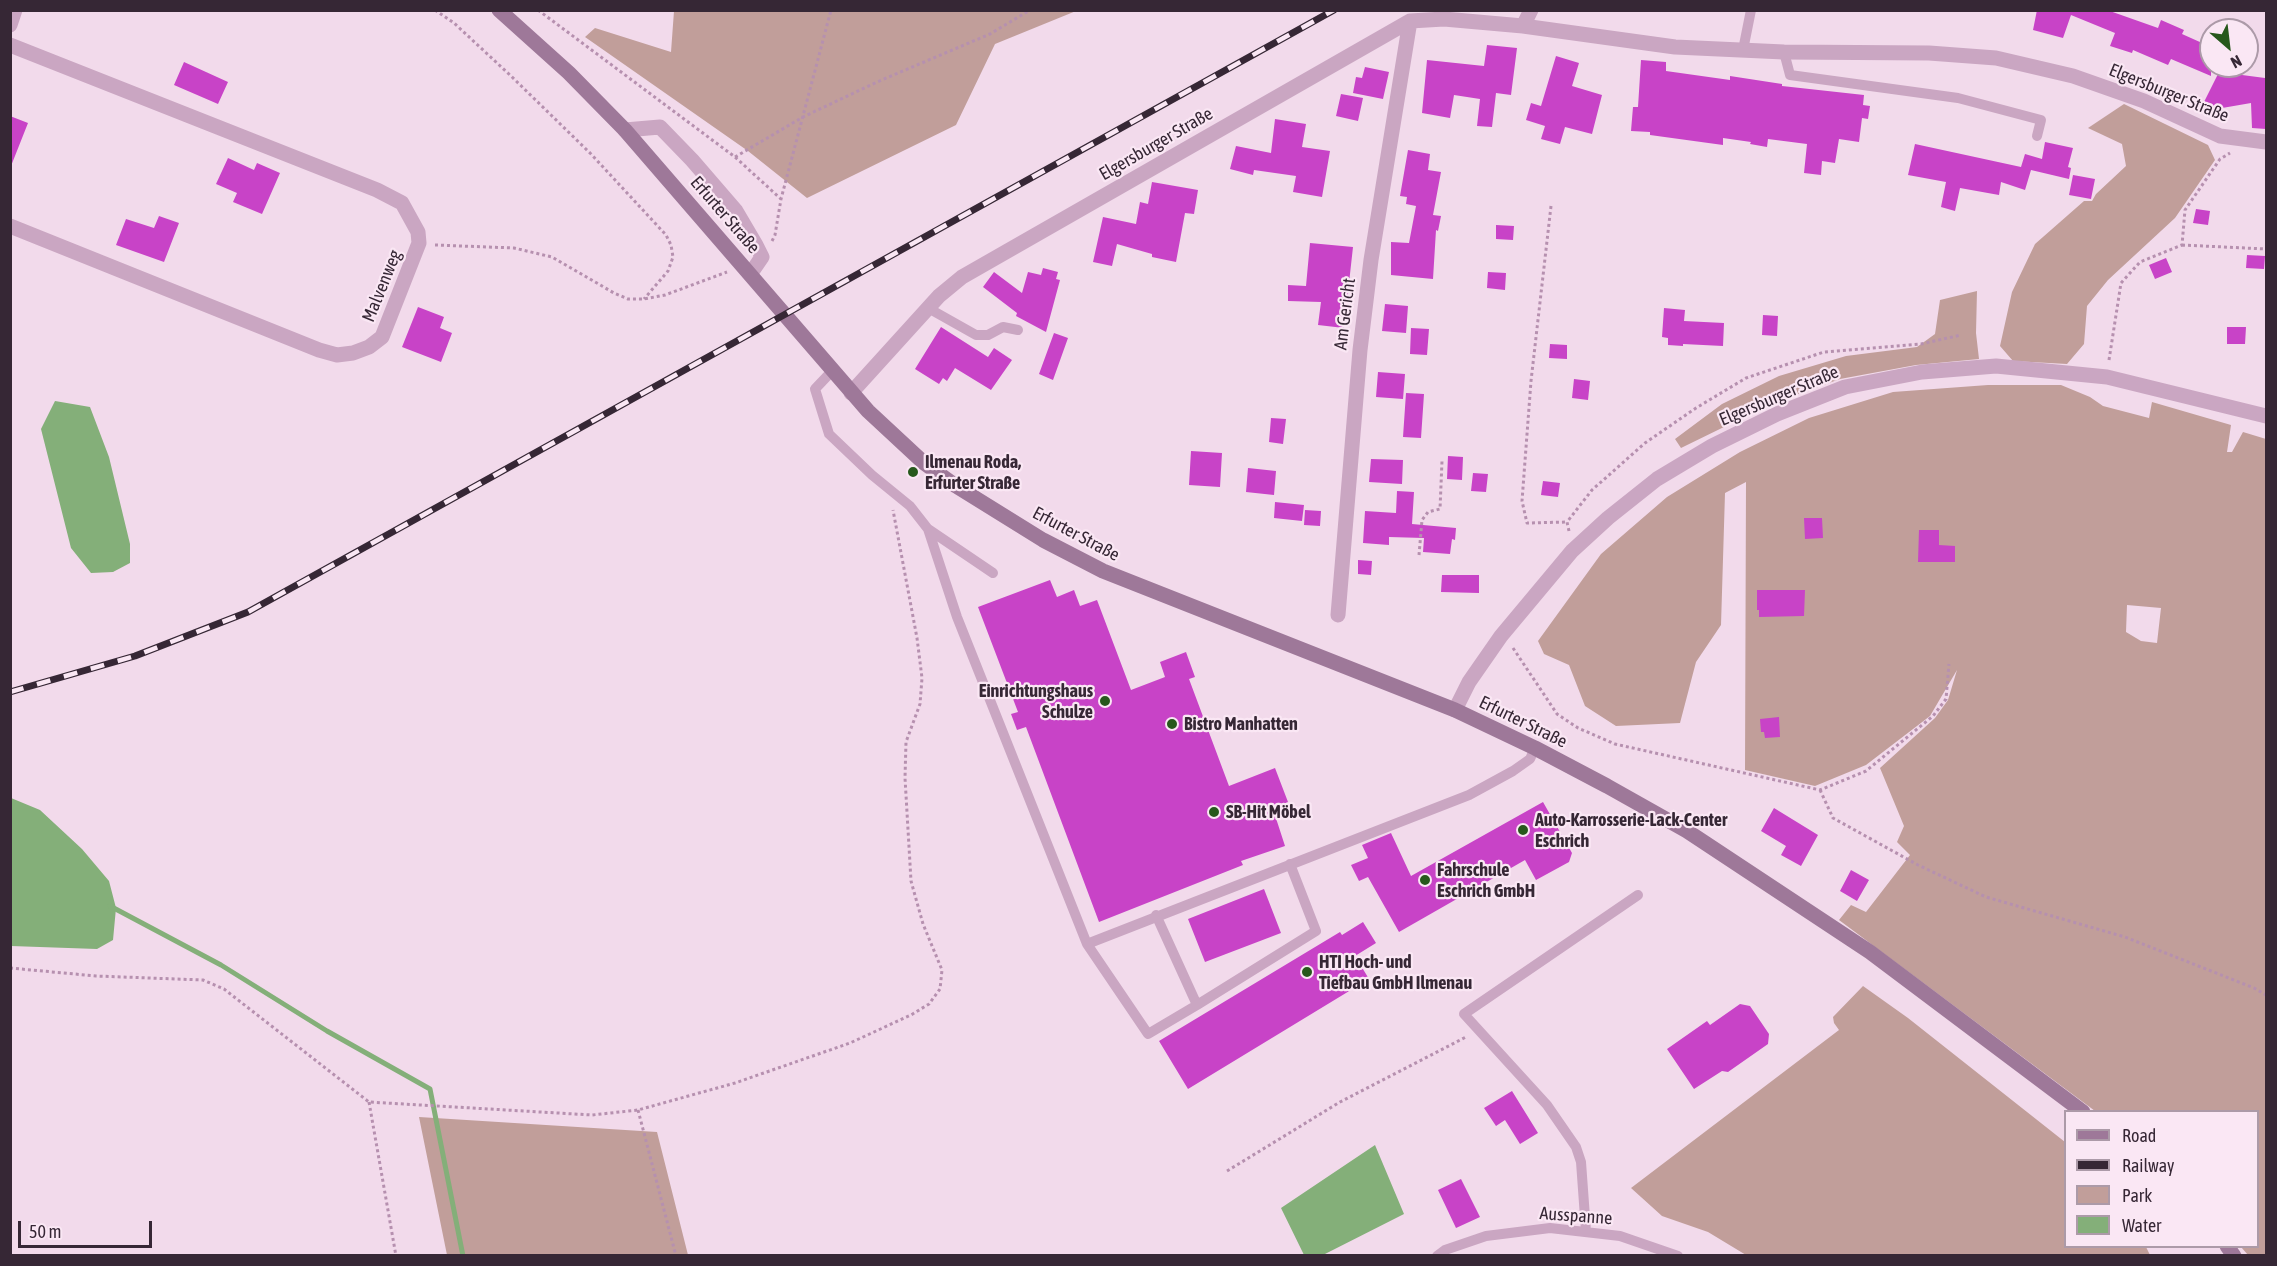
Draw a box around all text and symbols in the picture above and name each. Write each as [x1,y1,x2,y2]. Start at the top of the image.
north arrow [2199,18,2259,78]
text: N [2228,52,2245,72]
street label: Elgersburger Straße [2106,59,2232,127]
street label: Elgersburger Straße [1095,103,1217,185]
street label: Erfurter Straße [686,172,764,258]
street label: Malvenweg [358,247,406,325]
street label: Am Gericht [1330,277,1360,351]
street label: Elgersburger Straße [1716,361,1842,431]
place label: Ilmenau Roda, Erfurter Straße [925,451,1021,494]
marker: Ilmenau Roda, Erfurter Straße [906,465,920,479]
street label: Erfurter Straße [1029,502,1123,566]
place label: Einrichtungshaus Schulze [979,680,1093,722]
street label: Erfurter Straße [1475,691,1571,753]
marker: Einrichtungshaus Schulze [1098,694,1112,708]
place label: Bistro Manhatten [1184,713,1298,735]
marker: Bistro Manhatten [1165,717,1179,731]
place label: SB-Hit Möbel [1226,801,1311,823]
marker: SB-Hit Möbel [1207,805,1221,819]
place label: Auto-Karrosserie-Lack-Center Eschrich [1535,809,1727,852]
marker: Auto-Karrosserie-Lack-Center Eschrich [1516,823,1530,837]
place label: Fahrschule Eschrich GmbH [1437,859,1535,902]
marker: Fahrschule Eschrich GmbH [1418,873,1432,887]
place label: HTI Hoch- und Tiefbau GmbH Ilmenau [1319,951,1472,994]
marker: HTI Hoch- und Tiefbau GmbH Ilmenau [1300,965,1314,979]
legend [2064,1110,2259,1248]
text: Road [2122,1125,2156,1146]
text: Railway [2122,1155,2174,1176]
text: Park [2122,1185,2152,1206]
street label: Ausspanne [1539,1203,1613,1229]
scale bar [21,1209,154,1247]
text: Water [2122,1215,2161,1236]
text: 50 m [29,1221,61,1242]

